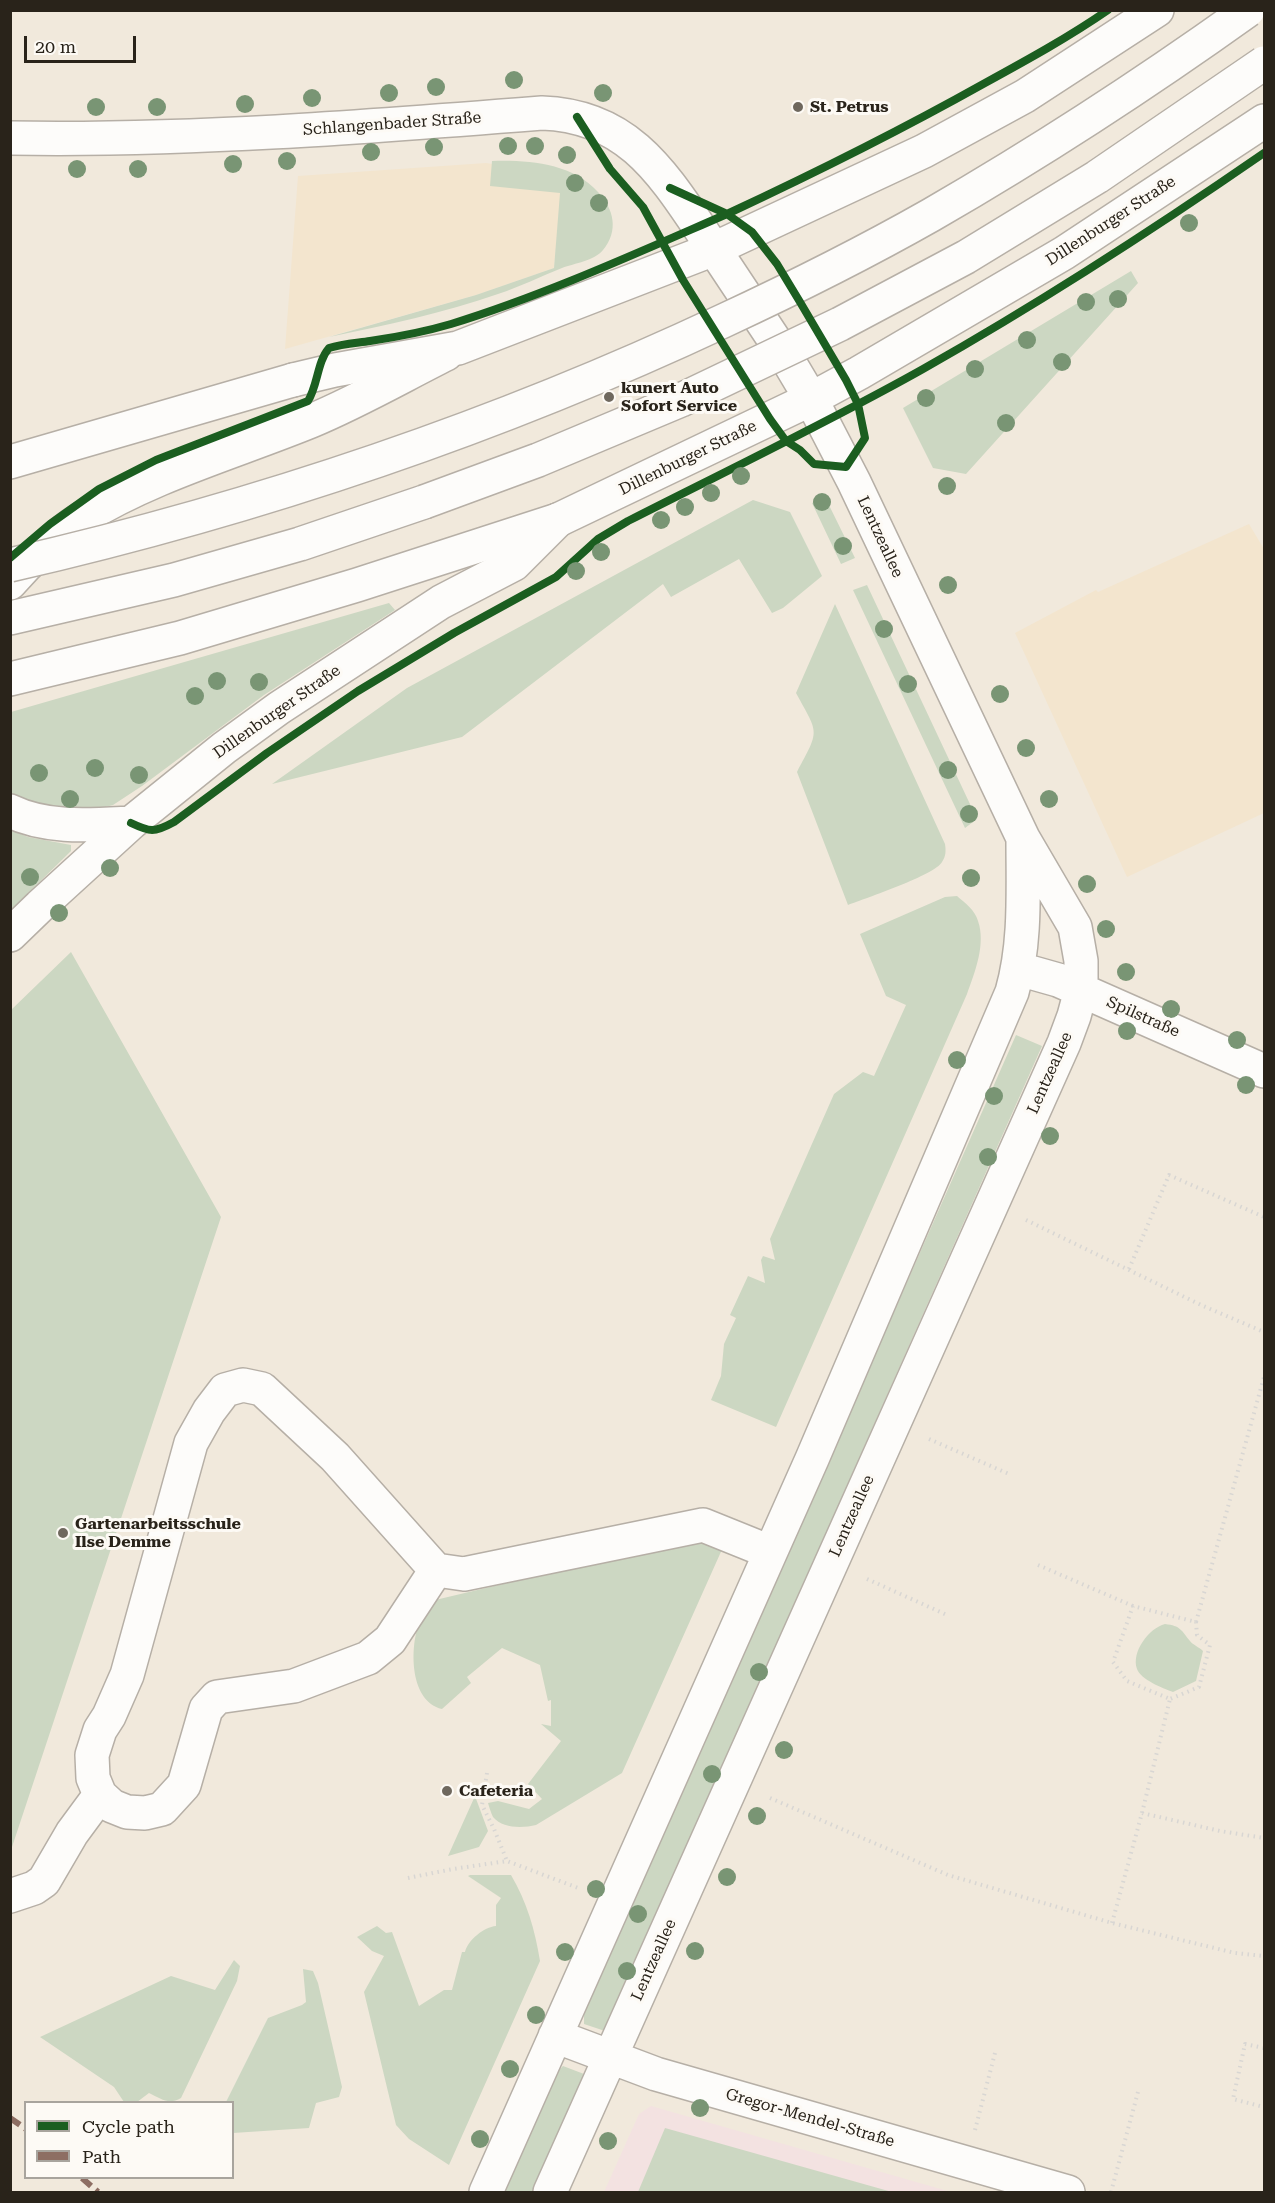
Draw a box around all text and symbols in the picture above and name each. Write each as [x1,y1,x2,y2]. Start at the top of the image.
scale bar [27,24,140,62]
text: 20 m [35,36,76,57]
place label: St. Petrus [810,97,889,117]
marker: St. Petrus [791,100,805,114]
street label: Schlangenbader Straße [302,108,482,140]
street label: Dillenburger Straße [1043,172,1179,270]
place label: kunert Auto Sofort Service [621,378,737,416]
marker: kunert Auto Sofort Service [602,390,616,404]
street label: Dillenburger Straße [616,416,760,500]
street label: Lentzeallee [853,493,907,581]
street label: Dillenburger Straße [210,661,344,763]
street label: Spilstraße [1104,992,1182,1042]
street label: Lentzeallee [1023,1029,1077,1117]
street label: Lentzeallee [825,1472,879,1560]
place label: Gartenarbeitsschule Ilse Demme [75,1514,241,1552]
marker: Gartenarbeitsschule Ilse Demme [56,1526,70,1540]
place label: Cafeteria [459,1781,533,1801]
marker: Cafeteria [440,1784,454,1798]
street label: Lentzeallee [627,1916,681,2004]
street label: Gregor-Mendel-Straße [723,2085,897,2151]
legend [24,2101,234,2179]
text: Cycle path [82,2116,175,2137]
text: Path [82,2146,121,2167]

